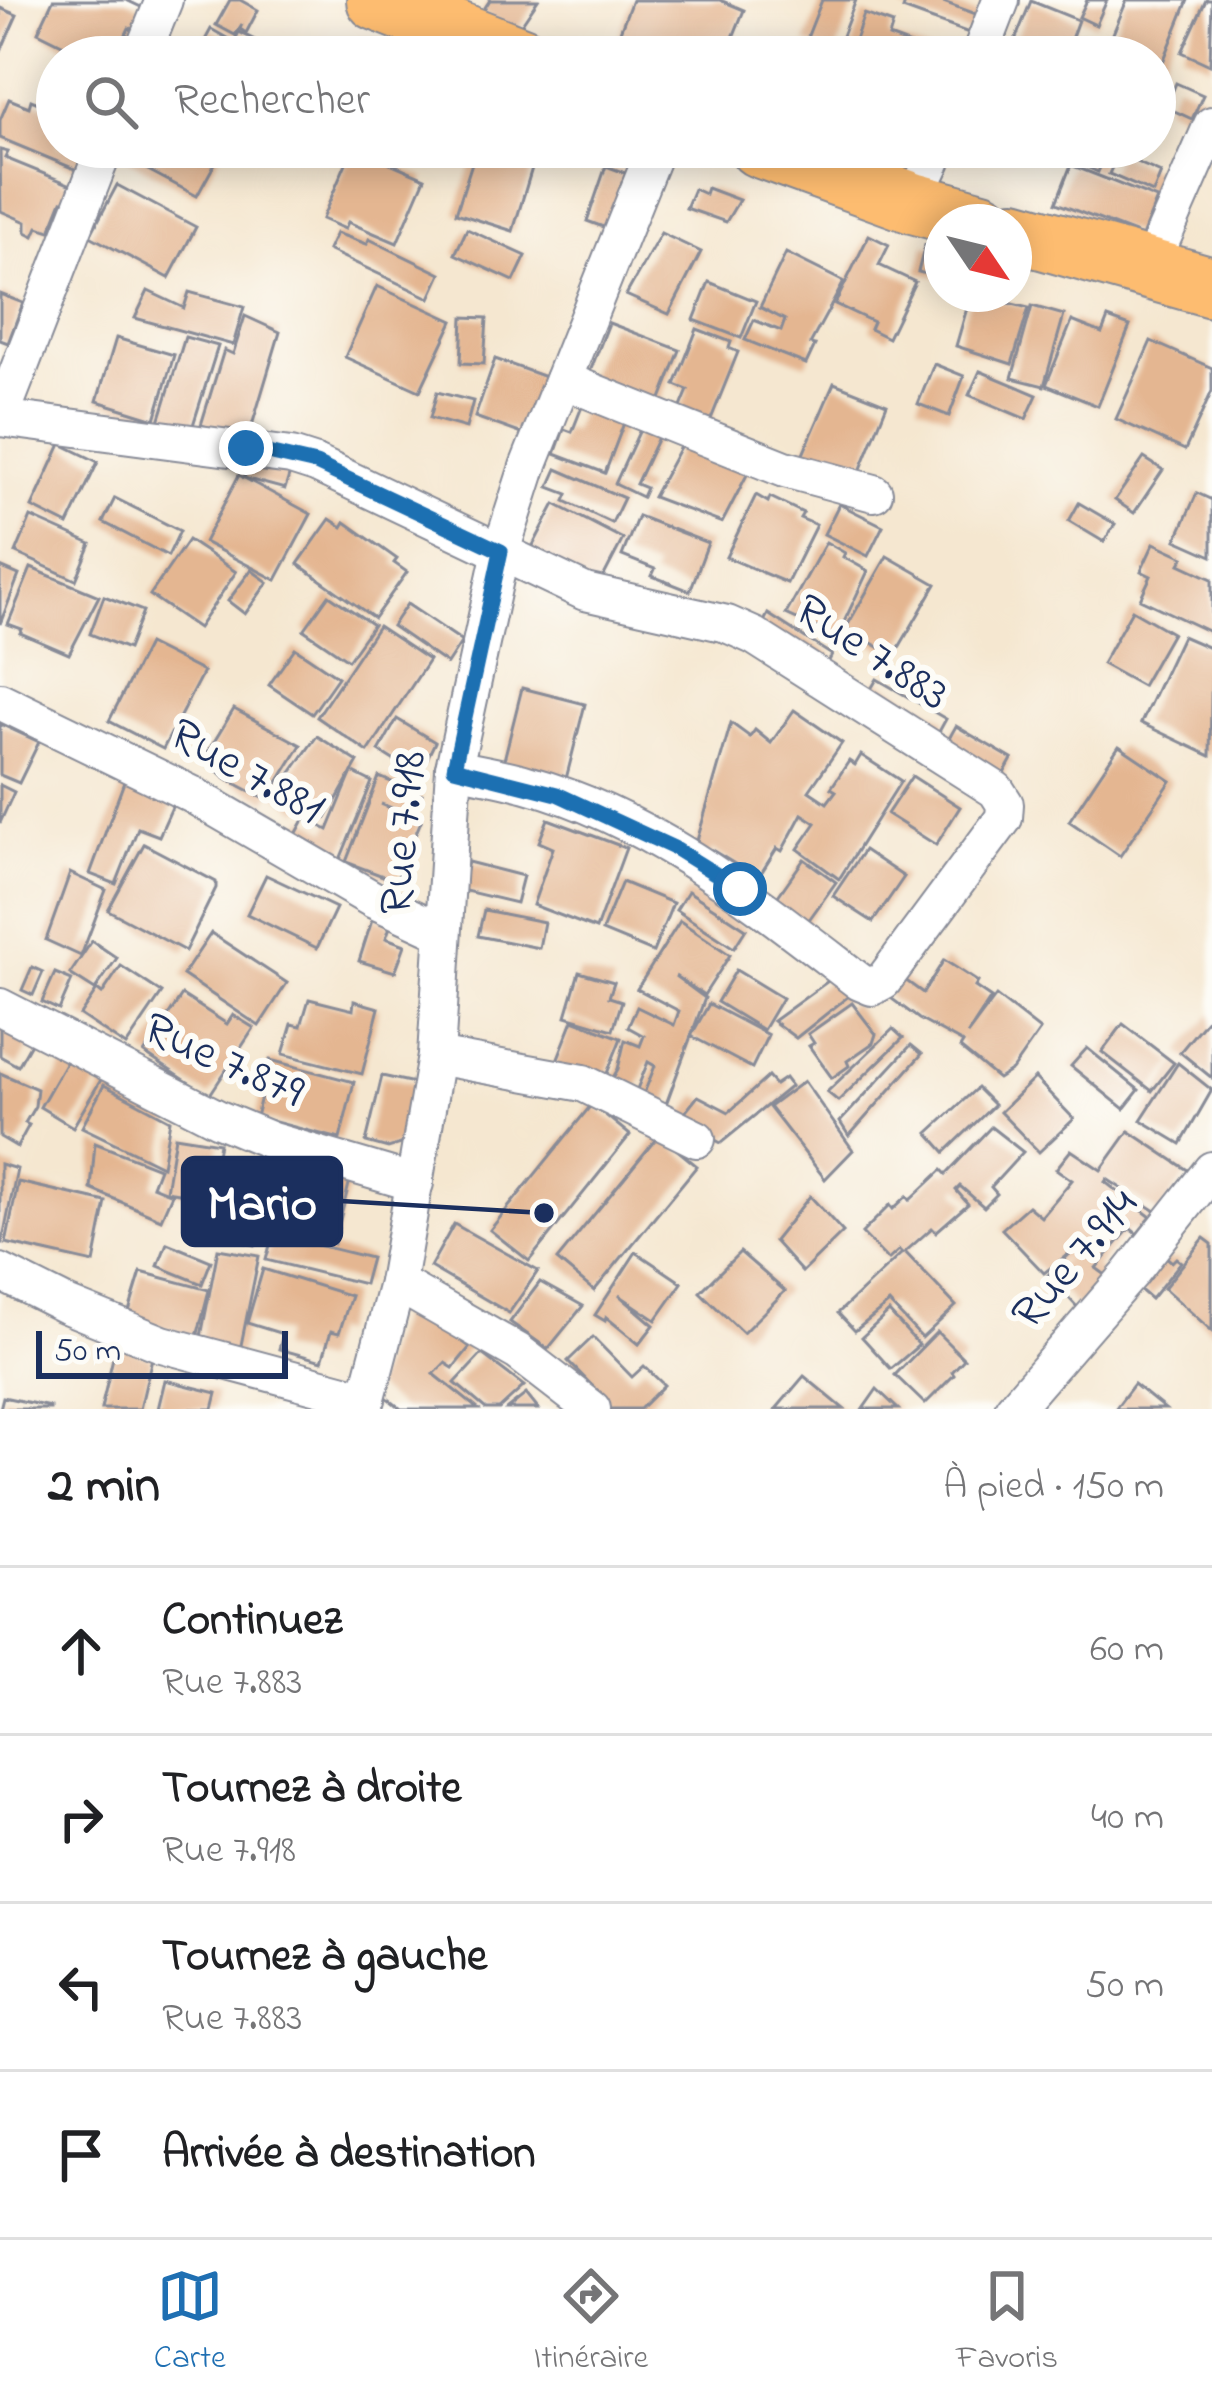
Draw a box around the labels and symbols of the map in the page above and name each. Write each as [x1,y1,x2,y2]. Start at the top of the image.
north arrow [924,204,1032,312]
route end [219,421,273,475]
street label: Rue 7.883 [779,578,963,730]
street label: Rue 7.881 [155,702,337,844]
street label: Rue 7.918 [363,748,447,918]
route start [713,862,767,916]
street label: Rue 7.879 [131,996,315,1129]
callout: Mario [183,1158,341,1245]
text: Mario [207,1169,317,1244]
street label: Rue 7.914 [996,1174,1156,1346]
scale bar [36,1325,288,1378]

